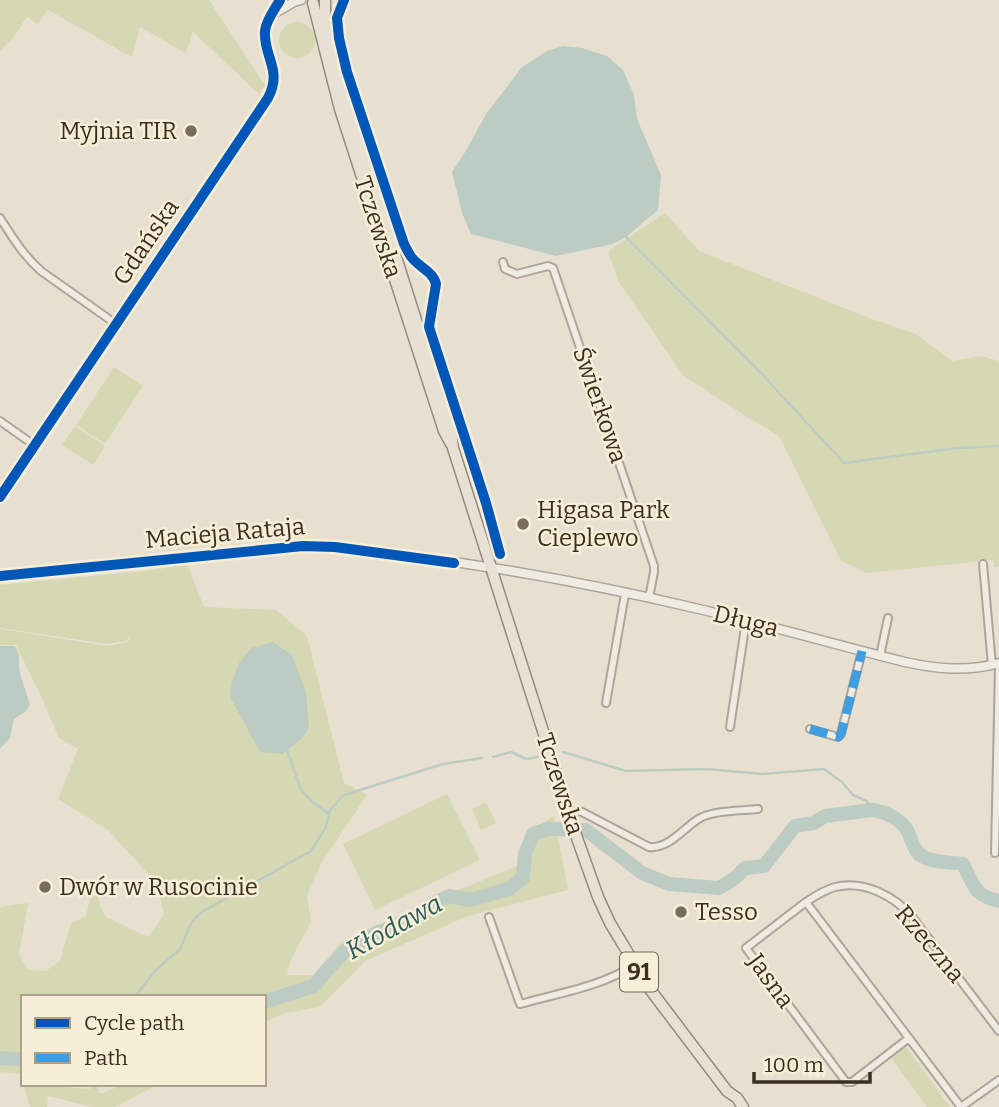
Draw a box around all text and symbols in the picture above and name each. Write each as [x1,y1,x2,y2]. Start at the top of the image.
place label: Myjnia TIR [60,117,177,145]
marker: Myjnia TIR [183,123,199,139]
street label: Tczewska [348,172,408,282]
street label: Gdańska [107,194,185,290]
street label: Świerkowa [567,343,633,467]
place label: Higasa Park Cieplewo [537,496,670,552]
street label: Macieja Rataja [144,512,306,554]
marker: Higasa Park Cieplewo [515,516,531,532]
street label: Długa [710,599,782,643]
street label: Tczewska [530,729,590,839]
place label: Dwór w Rusocinie [59,873,258,901]
marker: Dwór w Rusocinie [37,879,53,895]
water label: Kłodawa [340,888,448,966]
place label: Tesso [695,898,758,926]
street label: Rzeczna [890,900,970,988]
marker: Tesso [673,904,689,920]
street label: Jasna [741,948,800,1014]
road number: 91 [620,953,658,992]
legend [21,995,266,1086]
text: Cycle path [84,1010,184,1036]
scale bar [754,1040,870,1084]
text: Path [84,1045,128,1071]
text: 100 m [764,1052,824,1078]

